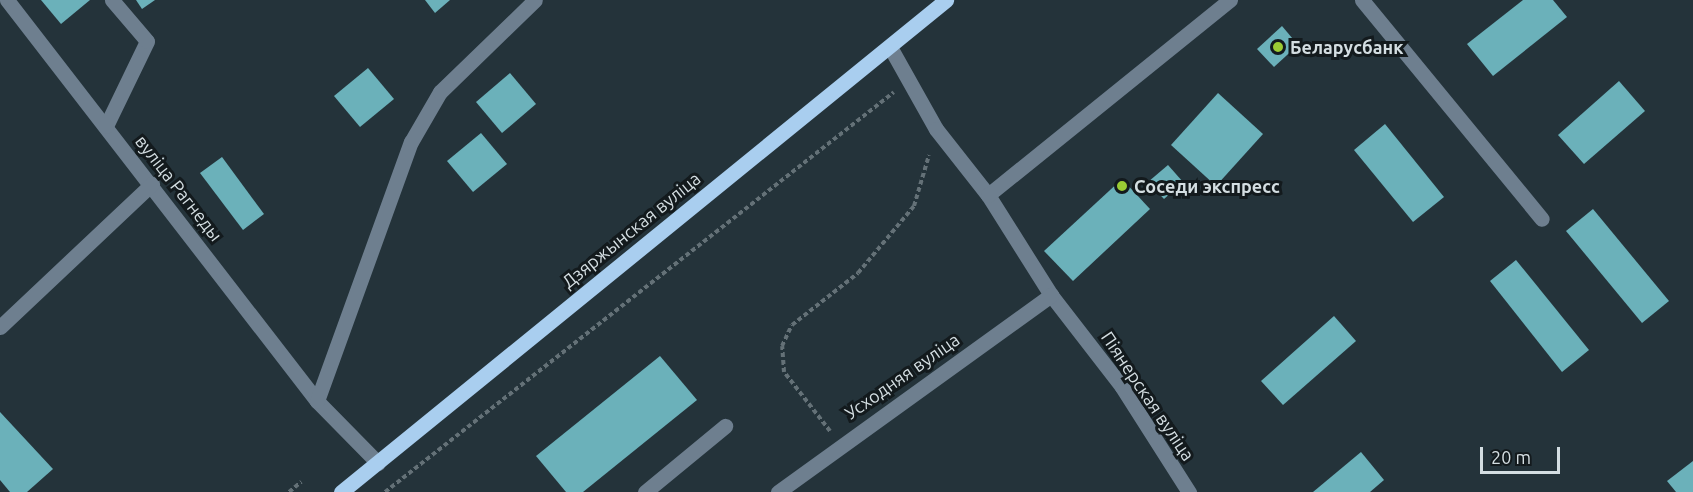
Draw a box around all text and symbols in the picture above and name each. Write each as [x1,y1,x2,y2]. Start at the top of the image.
place label: Беларусбанк [1290,36,1403,58]
marker: Беларусбанк [1271,40,1285,54]
street label: вуліца Рагнеды [131,131,227,245]
street label: Дзяржынская вуліца [557,167,705,293]
place label: Соседи экспресс [1134,175,1280,197]
marker: Соседи экспресс [1115,179,1129,193]
street label: Піянерская вуліца [1097,327,1199,465]
street label: Усходняя вуліца [840,328,964,424]
scale bar [1483,435,1562,473]
text: 20 m [1491,447,1531,467]

